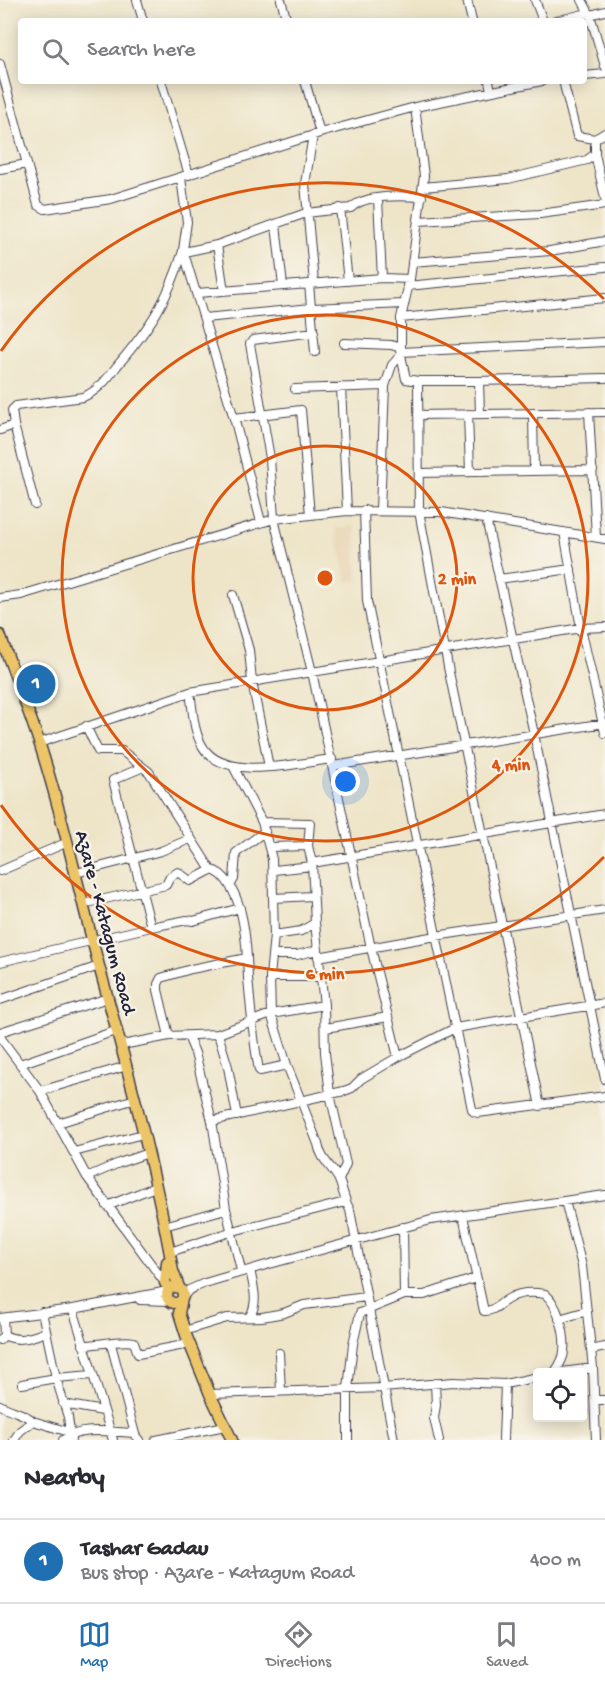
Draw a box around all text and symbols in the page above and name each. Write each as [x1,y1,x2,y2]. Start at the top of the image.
search box [18,18,587,84]
icon: search [39,35,72,68]
text: Search here [87,38,195,64]
centre of rings [315,568,335,588]
text: 2 min [438,570,477,591]
pin: 1 [16,662,56,706]
text: 4 min [491,756,530,777]
your location [331,767,360,796]
street label: Azare - Katagum Road [68,828,140,1020]
text: 6 min [306,965,345,986]
map controls [533,1368,587,1422]
button: locate [533,1368,587,1422]
text: Nearby [24,1464,105,1495]
text: Tashar Gadau [81,1537,208,1563]
text: 1 [39,1550,48,1573]
text: 400 m [530,1550,581,1573]
text: Bus stop · Azare - Katagum Road [81,1563,354,1586]
tab: Map [78,1618,111,1673]
tab: Directions [266,1618,331,1673]
tab: Saved [486,1618,527,1673]

